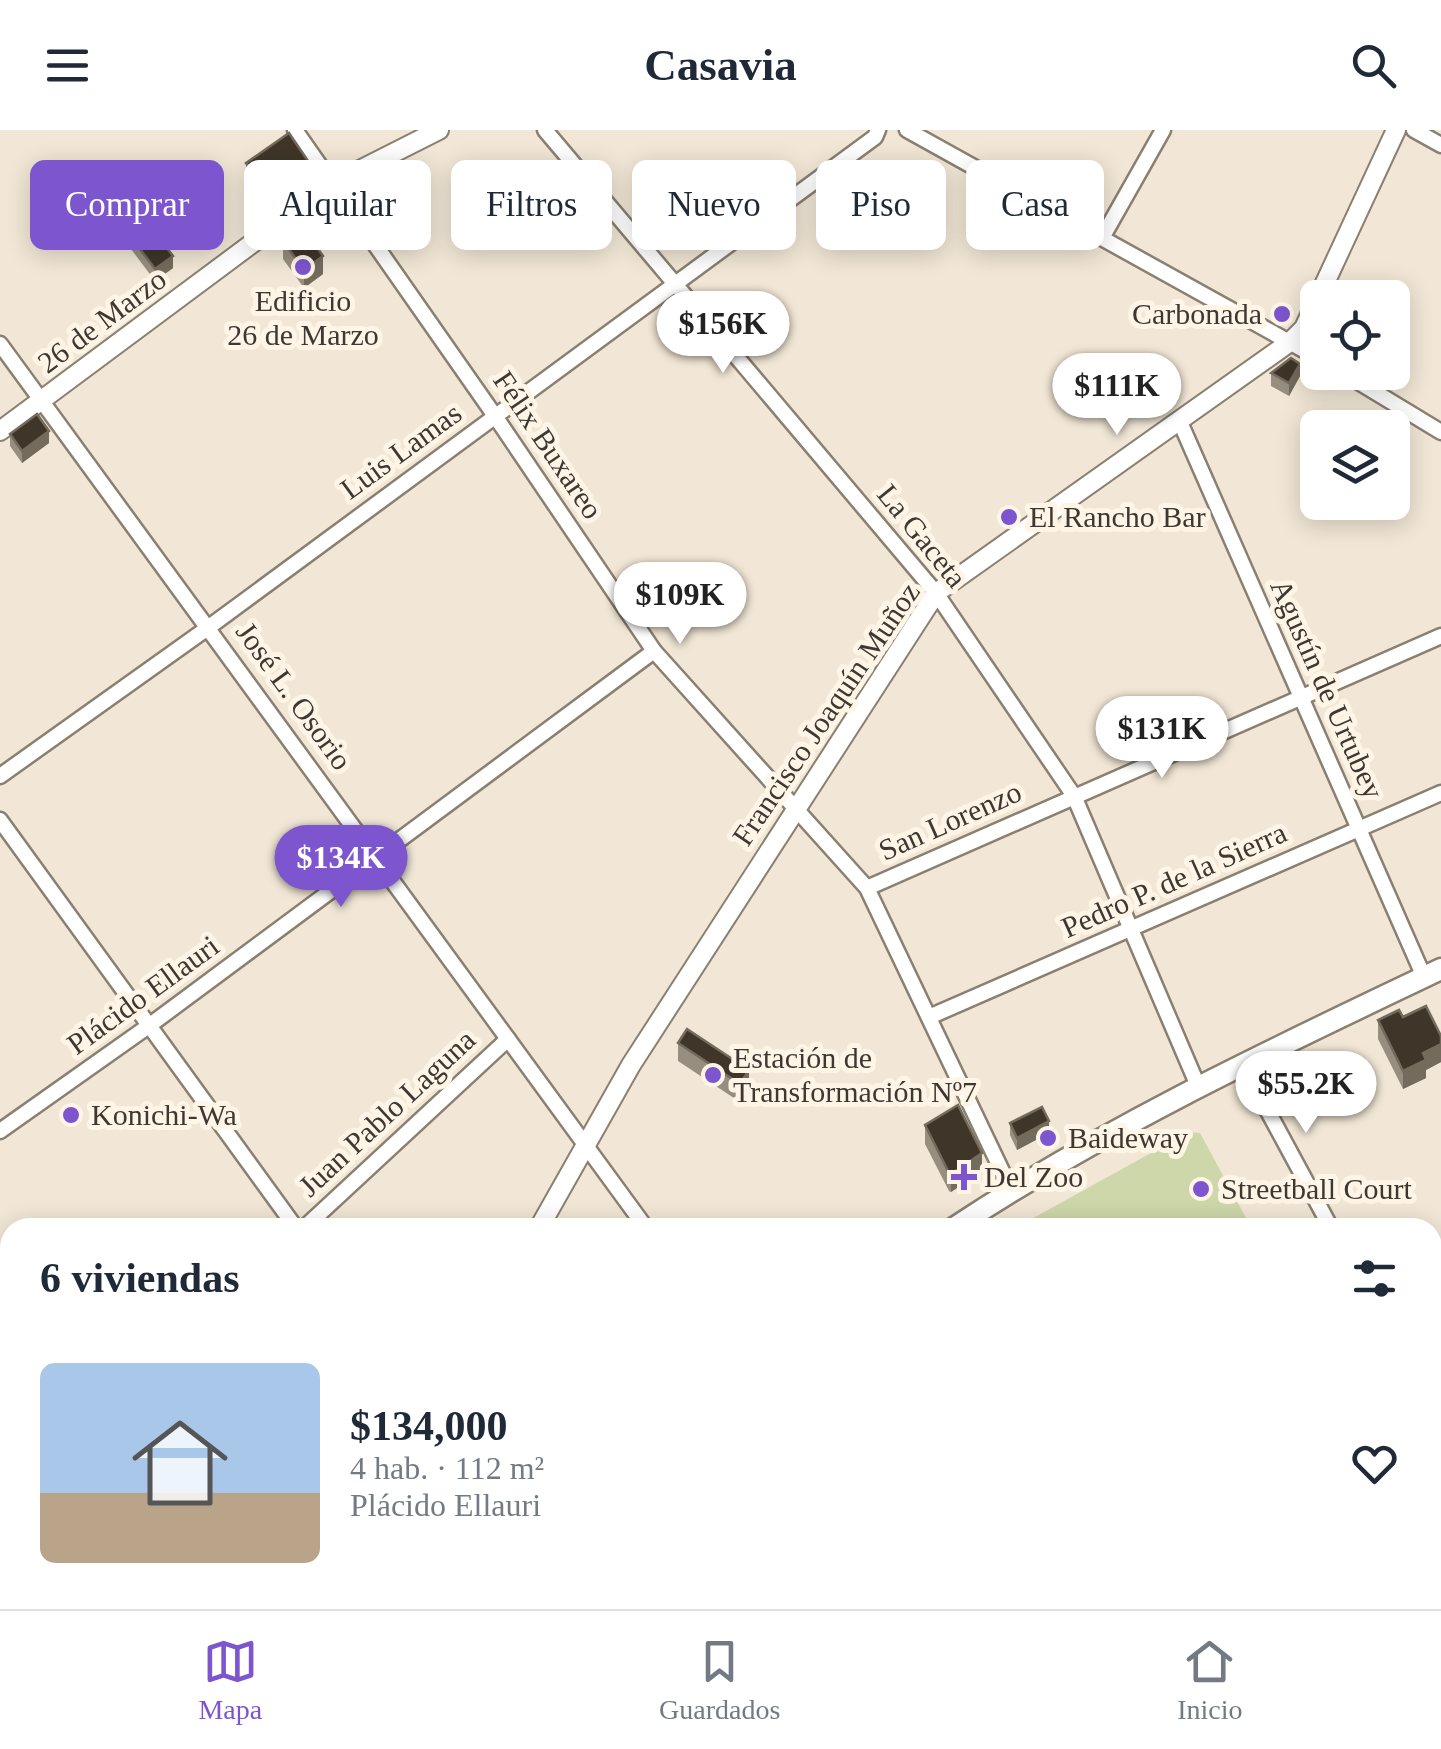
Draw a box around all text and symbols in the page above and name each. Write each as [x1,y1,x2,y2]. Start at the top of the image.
icon: menu [40,38,95,93]
icon: search [1346,38,1401,93]
text: Casavia [644,40,797,90]
chip: Comprar [30,160,224,250]
chip: Alquilar [244,160,431,250]
chip: Filtros [451,160,612,250]
chip: Nuevo [632,160,796,250]
chip: Piso [816,160,946,250]
chip: Casa [966,160,1104,250]
marker: Edificio 26 de Marzo [292,256,314,278]
street label: 26 de Marzo [31,262,172,379]
map controls [1300,280,1410,520]
button: locate [1300,280,1410,390]
place label: Edificio 26 de Marzo [227,284,379,351]
pin: $156K [653,291,793,376]
place label: Carbonada [1132,297,1262,330]
marker: Carbonada [1271,303,1293,325]
text: $156K [679,305,767,341]
pin: $111K [1047,353,1187,438]
street label: Félix Buxareo [487,365,610,525]
text: $111K [1074,367,1160,403]
street label: Luis Lamas [334,396,467,505]
button: layers [1300,410,1410,520]
street label: La Gaceta [871,478,974,594]
place label: El Rancho Bar [1029,500,1206,533]
marker: El Rancho Bar [998,506,1020,528]
pin: $109K [610,562,750,647]
street label: Agustín de Urtubey [1264,574,1391,804]
text: $109K [636,576,724,612]
street label: Francisco Joaquín Muñoz [725,576,926,851]
street label: José L. Osorio [230,616,359,776]
pin: $131K [1092,696,1232,781]
text: $131K [1118,710,1206,746]
street label: San Lorenzo [873,774,1026,867]
street label: Pedro P. de la Sierra [1056,815,1291,944]
pin: $134K [271,825,411,910]
text: $134K [297,839,385,875]
street label: Plácido Ellauri [61,929,225,1061]
street label: Juan Pablo Laguna [292,1023,481,1203]
place label: Estación de Transformación Nº7 [733,1041,977,1108]
pin: $55.2K [1225,1051,1387,1136]
marker: Estación de Transformación Nº7 [702,1064,724,1086]
text: $55.2K [1258,1065,1354,1101]
place label: Konichi-Wa [91,1098,237,1131]
marker: Konichi-Wa [60,1104,82,1126]
place label: Baideway [1068,1121,1188,1154]
marker: Baideway [1037,1127,1059,1149]
place label: Del Zoo [984,1160,1083,1193]
marker: Del Zoo [953,1166,975,1188]
place label: Streetball Court [1221,1172,1412,1205]
marker: Streetball Court [1190,1178,1212,1200]
icon: filters [1347,1251,1402,1306]
text: 6 viviendas [40,1255,240,1301]
icon: home [120,1403,240,1523]
text: $134,000 [350,1403,508,1449]
icon: heart [1347,1436,1402,1491]
text: 4 hab. · 112 m² [350,1450,544,1486]
text: Plácido Ellauri [350,1487,541,1523]
tab: Mapa [198,1634,262,1726]
tab: Guardados [659,1634,780,1726]
tab: Inicio [1177,1634,1243,1726]

